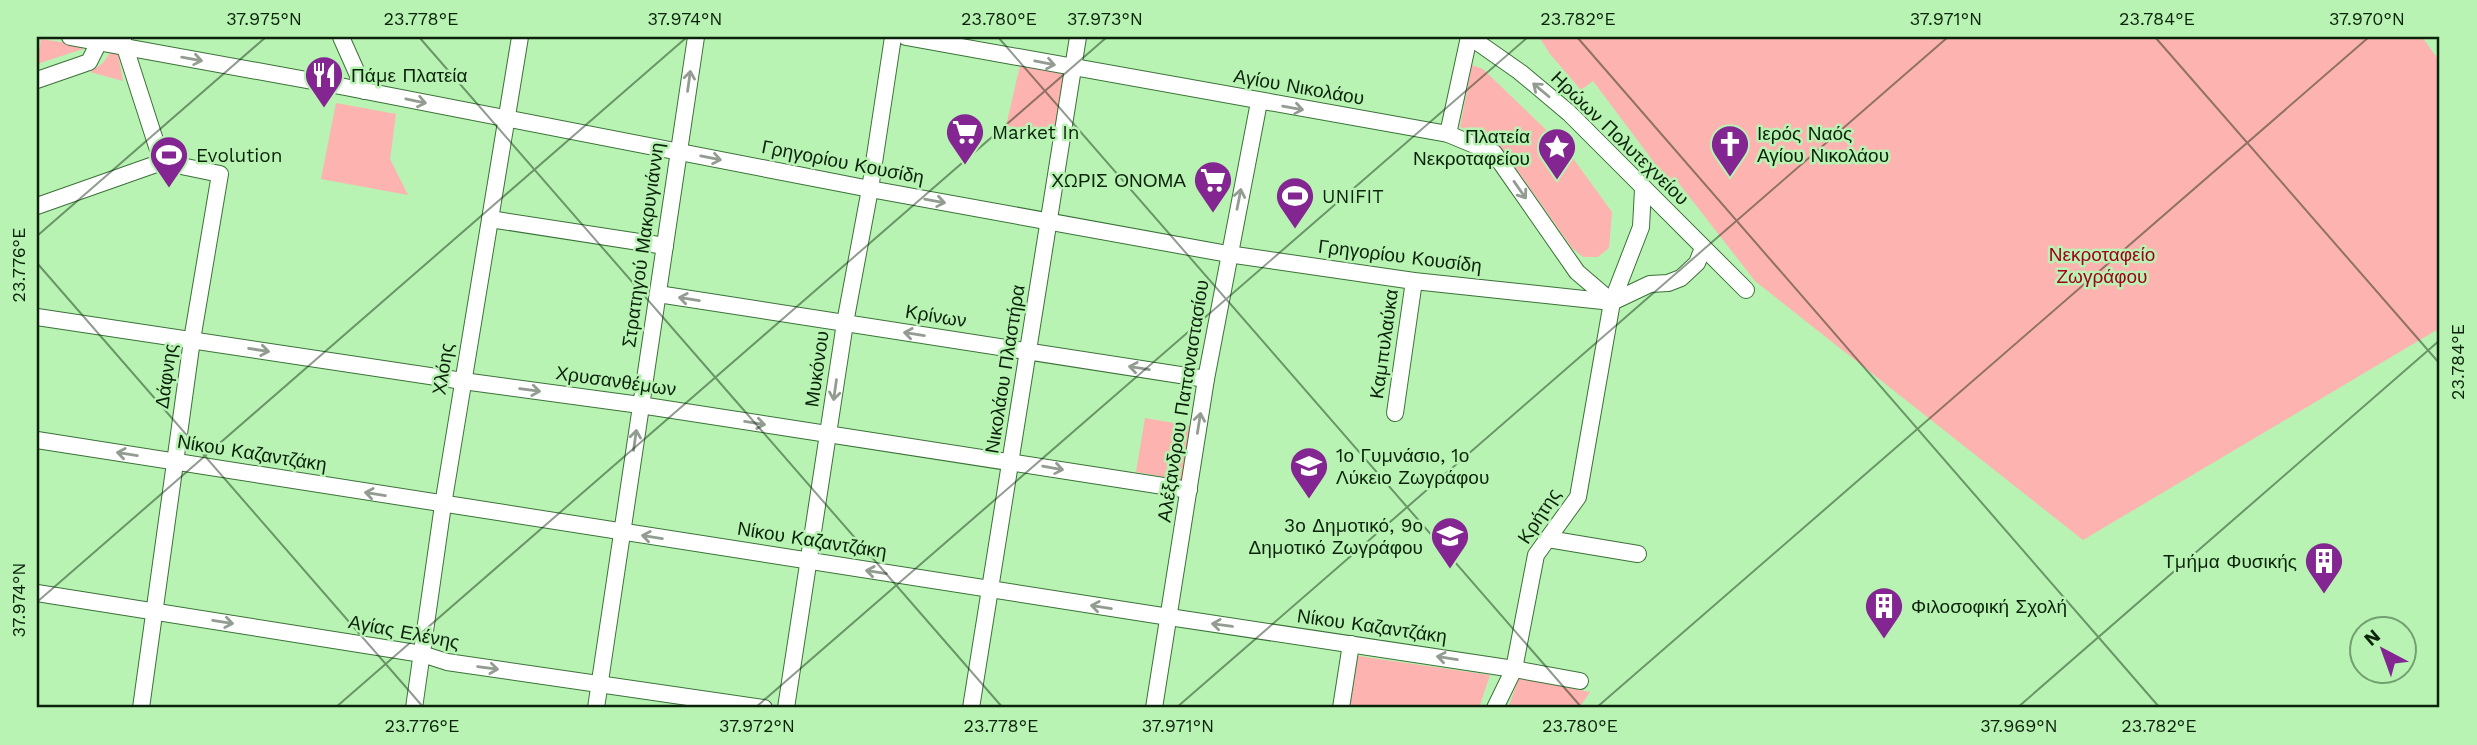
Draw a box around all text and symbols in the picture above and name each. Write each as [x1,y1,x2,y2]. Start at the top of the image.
text: 37.975°N [226,8,302,29]
text: 23.778°E [384,8,458,29]
text: 37.974°N [647,8,723,29]
text: 23.780°E [961,8,1037,29]
text: 37.973°N [1067,8,1143,29]
text: 23.782°E [1540,8,1616,29]
text: 37.971°N [1910,8,1982,29]
text: 23.784°E [2119,8,2195,29]
text: 37.970°N [2329,8,2405,29]
one-way arrow [180,53,203,66]
restaurant icon: Πάμε Πλατεία [303,54,345,109]
one-way arrow [1033,56,1056,70]
place label: Πάμε Πλατεία [351,64,468,87]
street label: Αγίου Νικολάου [1232,64,1366,110]
street label: Ηρώων Πολυτεχνείου [1546,66,1694,210]
one-way arrow [683,70,696,93]
one-way arrow [1533,82,1551,98]
one-way arrow [404,95,427,109]
one-way arrow [1281,102,1304,115]
supermarket icon: Market In [944,111,986,166]
place label: Market In [992,121,1079,144]
place label: Ιερός Ναός Αγίου Νικολάου [1757,122,1889,167]
church icon: Ιερός Ναός Αγίου Νικολάου [1709,123,1751,178]
place label: Πλατεία Νεκροταφείου [1413,125,1530,170]
place icon: Πλατεία Νεκροταφείου [1536,126,1578,181]
sports icon: Evolution [148,134,190,189]
street label: Γρηγορίου Κουσίδη [760,135,926,189]
street label: Στρατηγού Μακρυγιάννη [617,141,669,349]
place label: Evolution [196,144,283,167]
one-way arrow [699,152,722,166]
supermarket icon: ΧΩΡΙΣ ΟΝΟΜΑ [1192,159,1234,214]
place label: ΧΩΡΙΣ ΟΝΟΜΑ [1051,169,1186,192]
sports icon: UNIFIT [1274,175,1316,230]
one-way arrow [1513,180,1527,199]
place label: UNIFIT [1322,185,1384,208]
one-way arrow [1233,188,1247,211]
one-way arrow [923,194,946,208]
text: 23.776°E [8,228,29,302]
street label: Γρηγορίου Κουσίδη [1317,235,1483,277]
park label: Νεκροταφείο Ζωγράφου [2049,243,2155,288]
street label: Αλέξανδρου Παπαναστασίου [1152,278,1214,524]
street label: Νικολάου Πλαστήρα [980,283,1030,455]
street label: Καμπυλαύκα [1365,288,1403,400]
one-way arrow [678,292,701,305]
street label: Κρίνων [904,300,968,332]
text: 23.784°E [2447,324,2468,400]
one-way arrow [903,327,926,340]
street label: Μυκόνου [800,330,834,408]
street label: Χλόης [428,341,458,397]
street label: Δάφνης [150,342,182,410]
one-way arrow [247,344,270,357]
street label: Χρυσανθέμων [554,361,678,401]
one-way arrow [1128,362,1151,375]
one-way arrow [828,379,841,401]
one-way arrow [518,383,541,396]
one-way arrow [1193,412,1206,435]
one-way arrow [743,417,766,430]
one-way arrow [629,429,642,452]
street label: Νίκου Καζαντζάκη [176,430,328,476]
place label: 1ο Γυμνάσιο, 1ο Λύκειο Ζωγράφου [1336,444,1489,489]
school or university icon: 1ο Γυμνάσιο, 1ο Λύκειο Ζωγράφου [1288,445,1330,500]
one-way arrow [116,447,139,460]
one-way arrow [1041,462,1064,475]
street label: Κρήτης [1513,484,1565,548]
one-way arrow [365,487,387,500]
place label: 3ο Δημοτικό, 9ο Δημοτικό Ζωγράφου [1249,514,1423,559]
school or university icon: 3ο Δημοτικό, 9ο Δημοτικό Ζωγράφου [1429,515,1471,570]
street label: Νίκου Καζαντζάκη [736,517,888,563]
one-way arrow [641,530,664,543]
building icon: Τμήμα Φυσικής [2303,540,2345,595]
place label: Τμήμα Φυσικής [2163,550,2297,573]
text: 37.974°N [8,562,29,638]
one-way arrow [865,565,888,578]
building icon: Φιλοσοφική Σχολή [1863,585,1905,640]
place label: Φιλοσοφική Σχολή [1911,595,2067,618]
one-way arrow [1090,600,1113,613]
street label: Νίκου Καζαντζάκη [1296,604,1448,648]
street label: Αγίας Ελένης [347,610,461,654]
one-way arrow [211,616,234,629]
north arrow [2348,616,2418,686]
one-way arrow [1211,618,1234,631]
text: N [2359,624,2385,651]
one-way arrow [1436,651,1459,664]
one-way arrow [476,662,499,675]
text: 23.776°E [385,715,459,736]
text: 37.972°N [719,715,795,736]
text: 23.778°E [964,715,1038,736]
text: 37.971°N [1142,715,1214,736]
text: 23.780°E [1542,715,1618,736]
text: 37.969°N [1980,715,2058,736]
text: 23.782°E [2121,715,2197,736]

